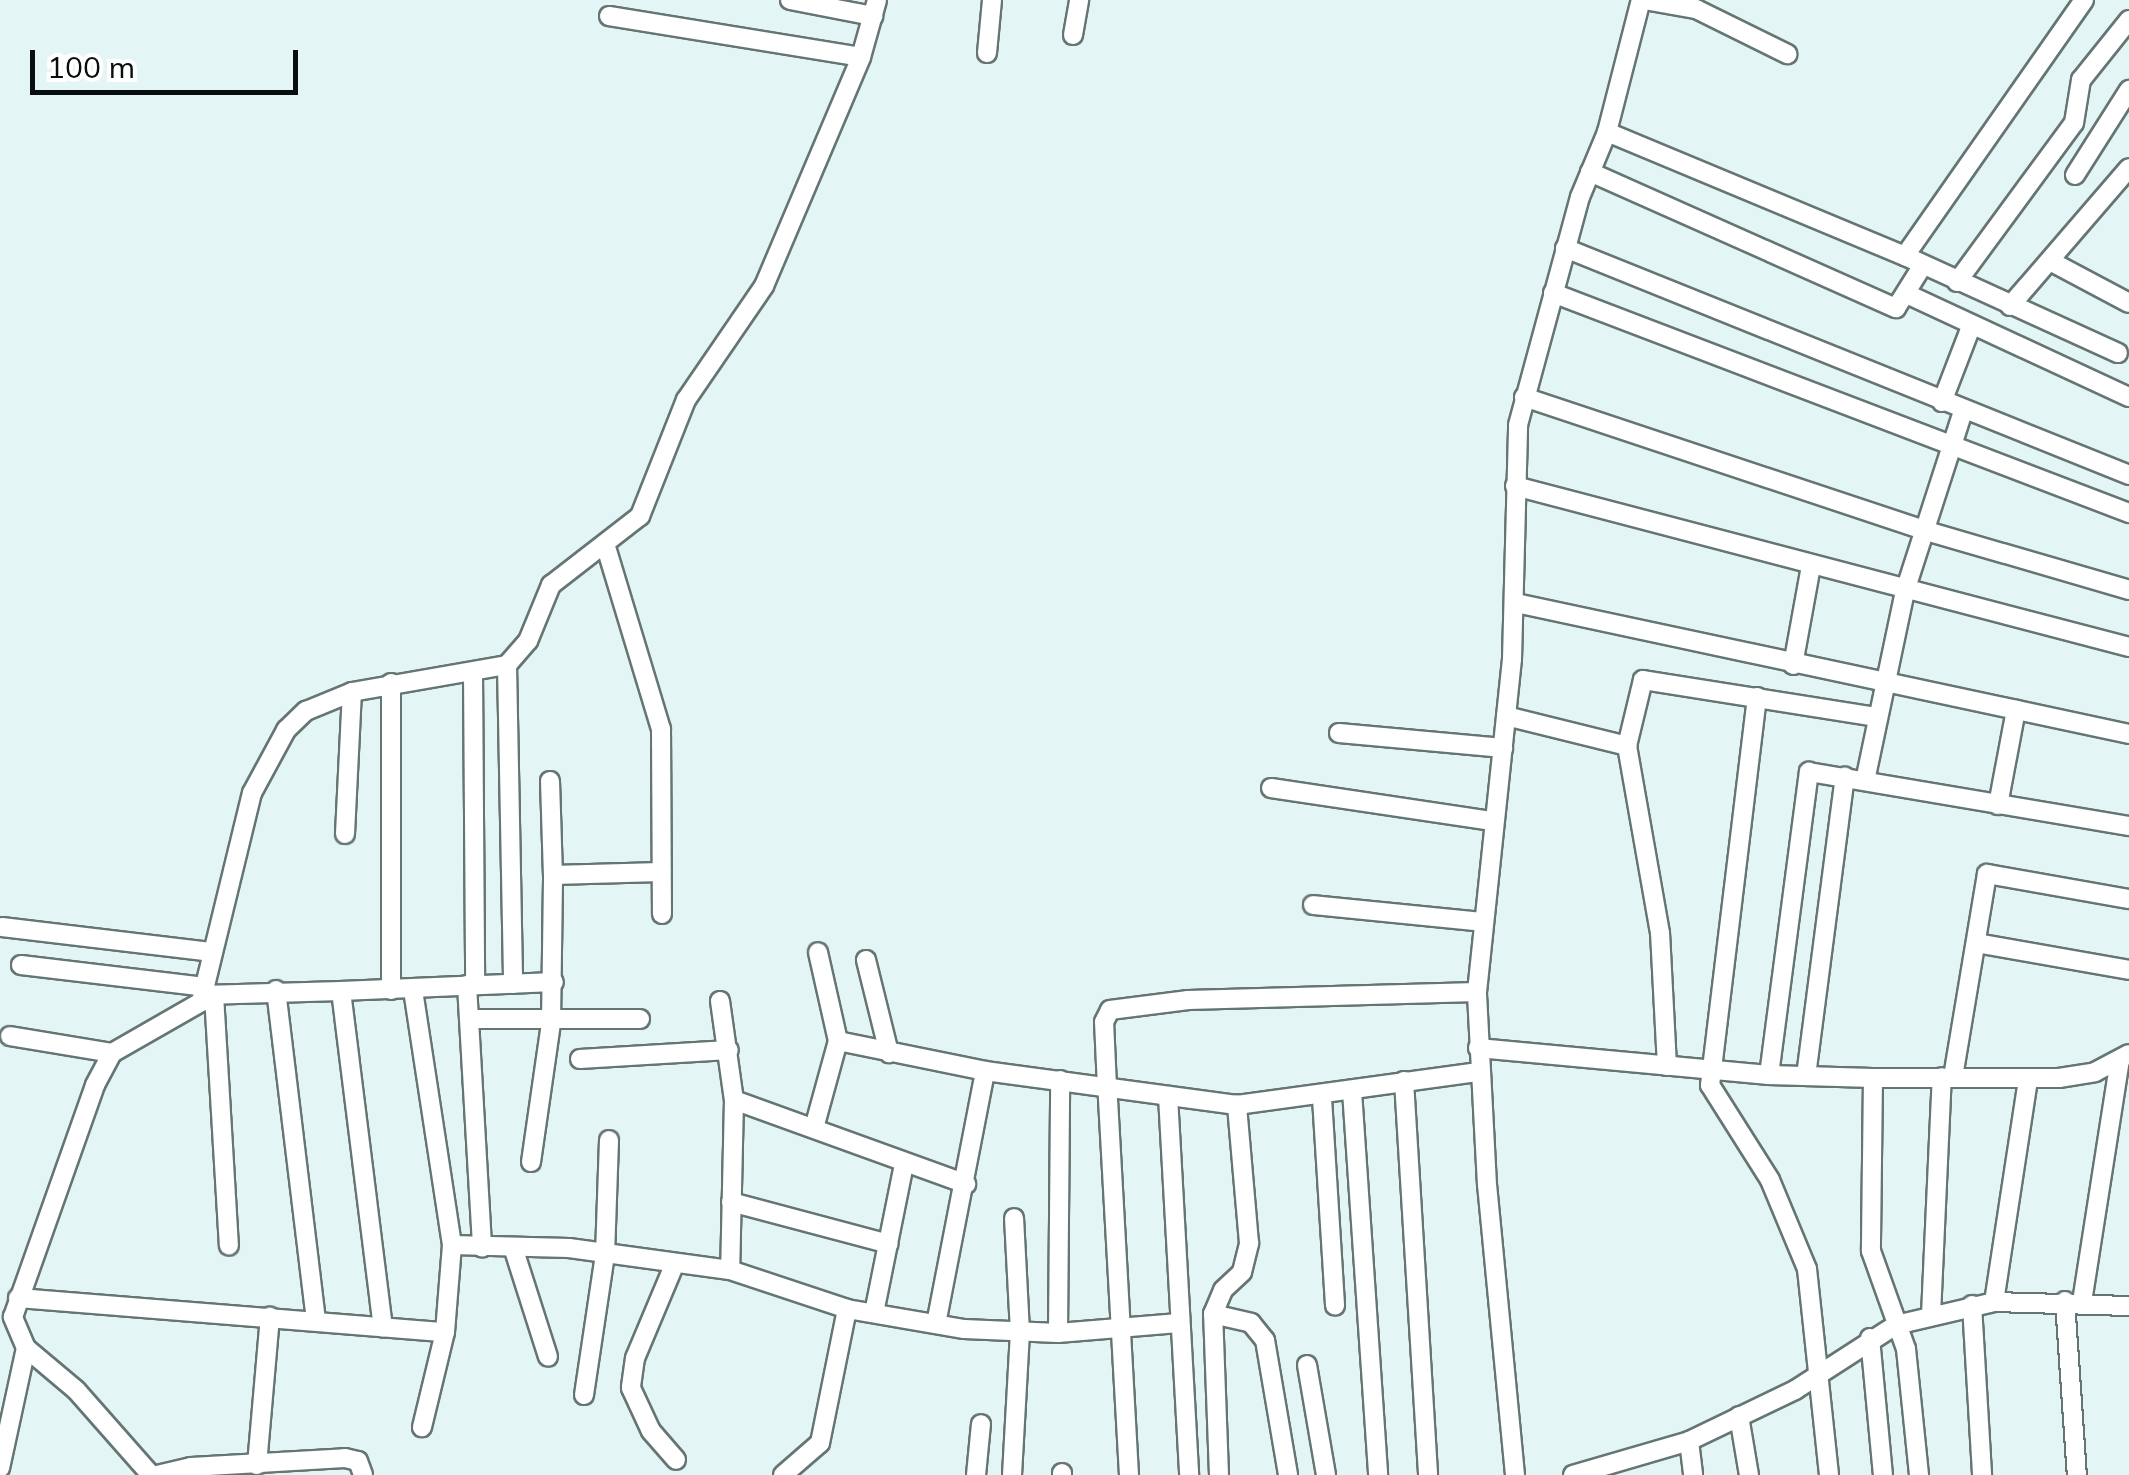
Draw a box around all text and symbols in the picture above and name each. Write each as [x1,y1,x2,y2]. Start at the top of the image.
scale bar [35,30,302,92]
text: 100 m [47,48,135,86]

